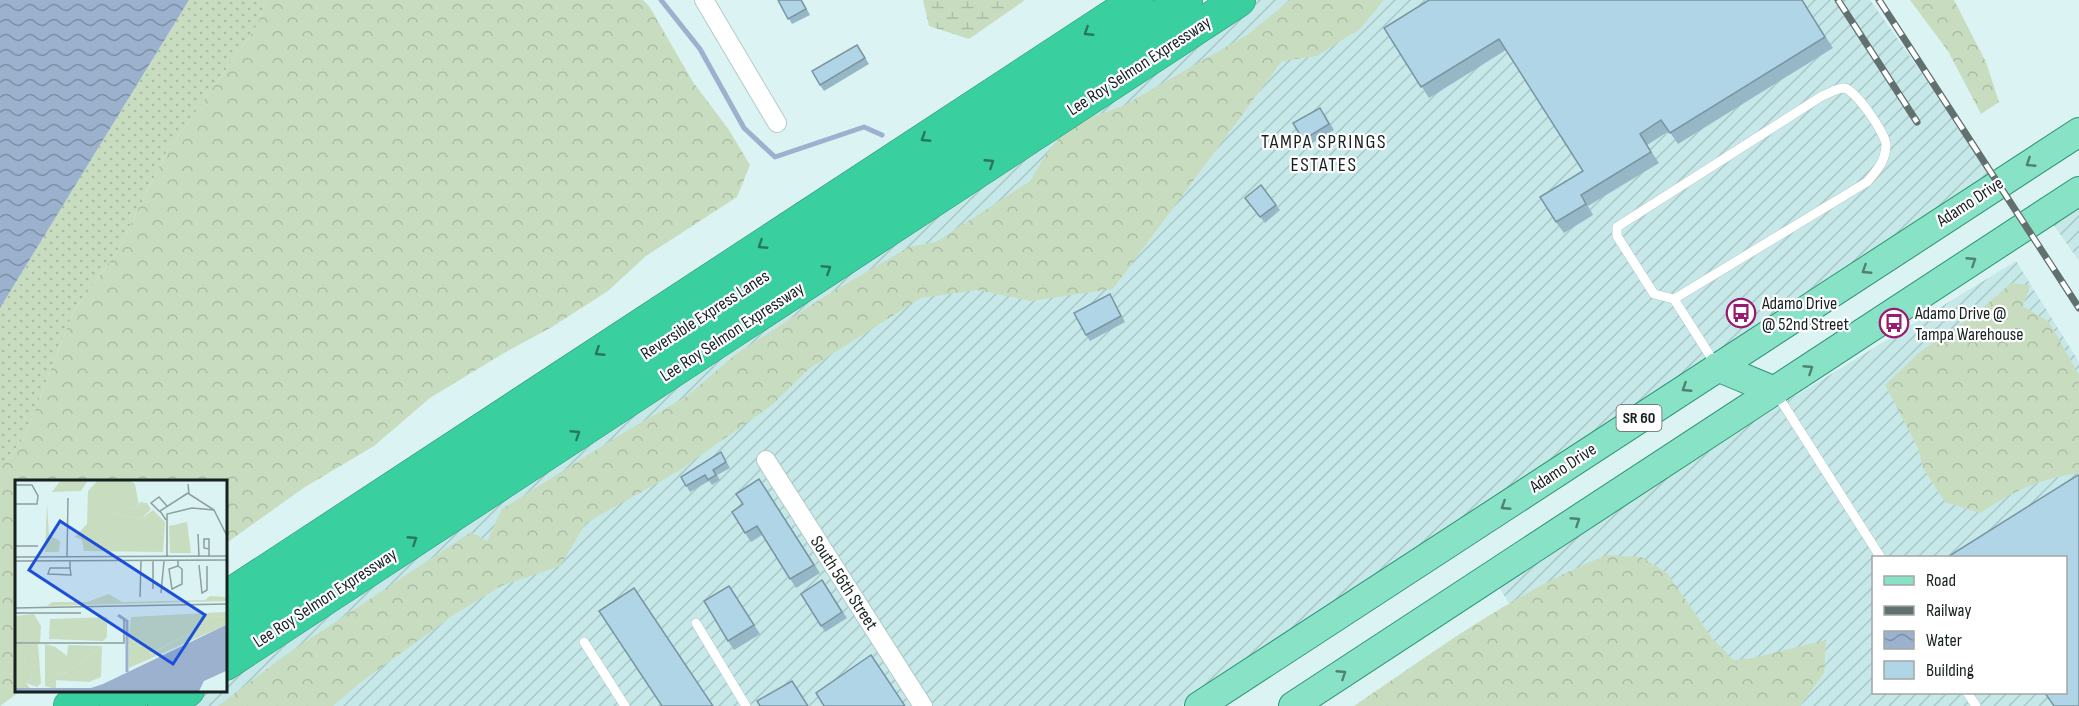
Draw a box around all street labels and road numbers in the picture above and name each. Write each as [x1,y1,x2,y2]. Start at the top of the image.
street label: Lee Roy Selmon Expressway [1063,12,1215,120]
street label: Adamo Drive [1932,173,2007,232]
street label: Reversible Express Lanes [637,266,773,364]
street label: Lee Roy Selmon Expressway [656,278,808,386]
road number: SR 60 [1616,405,1662,431]
street label: Adamo Drive [1525,439,1600,498]
street label: South 56th Street [806,532,882,634]
street label: Lee Roy Selmon Expressway [249,544,401,652]

